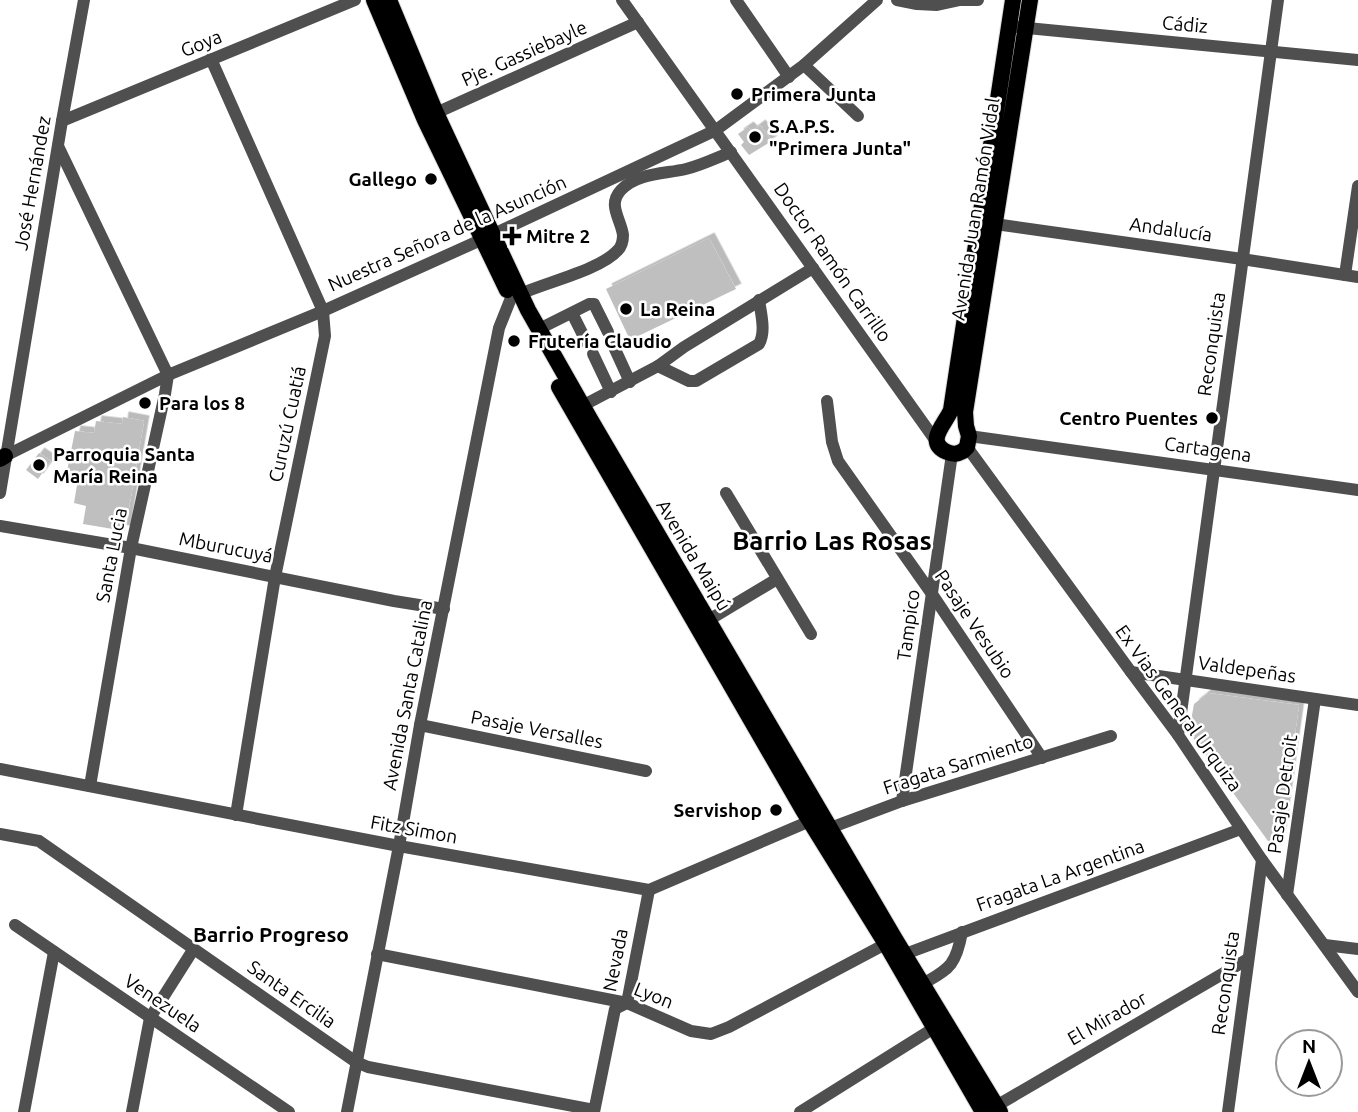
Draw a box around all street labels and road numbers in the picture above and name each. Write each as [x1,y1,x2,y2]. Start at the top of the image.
street label: Cádiz [1161,11,1209,37]
street label: Pje. Gassiebayle [458,16,590,90]
street label: Goya [177,25,225,61]
street label: Avenida Juan Ramón Vidal [947,96,1003,322]
street label: José Hernández [9,114,55,252]
street label: Nuestra Señora de la Asunción [324,170,570,296]
street label: Doctor Ramón Carrillo [770,178,896,346]
street label: Andalucía [1128,212,1214,246]
street label: Reconquista [1193,290,1229,398]
street label: Curuzú Cuatiá [264,364,310,484]
street label: Cartagena [1163,432,1253,466]
street label: Avenida Maipú [652,496,736,614]
street label: Santa Lucia [91,506,131,604]
street label: Mburucuyá [177,527,275,567]
street label: Pasaje Vesubio [931,566,1019,682]
street label: Tampico [892,588,924,662]
street label: Avenida Santa Catalina [378,598,436,792]
street label: Ex Vias General Urquiza [1111,620,1247,796]
street label: Valdepeñas [1197,651,1297,687]
street label: Pasaje Versalles [469,705,605,753]
street label: Fragata Sarmiento [880,729,1036,799]
street label: Pasaje Detroit [1263,732,1301,855]
street label: Fitz Simon [369,811,459,847]
street label: Fragata La Argentina [973,834,1147,916]
street label: Nevada [598,927,632,993]
street label: Reconquista [1207,929,1243,1037]
street label: Santa Ercilia [244,956,340,1032]
street label: Venezuela [120,969,206,1037]
street label: Lyon [631,977,677,1013]
street label: El Mirador [1064,987,1150,1049]

